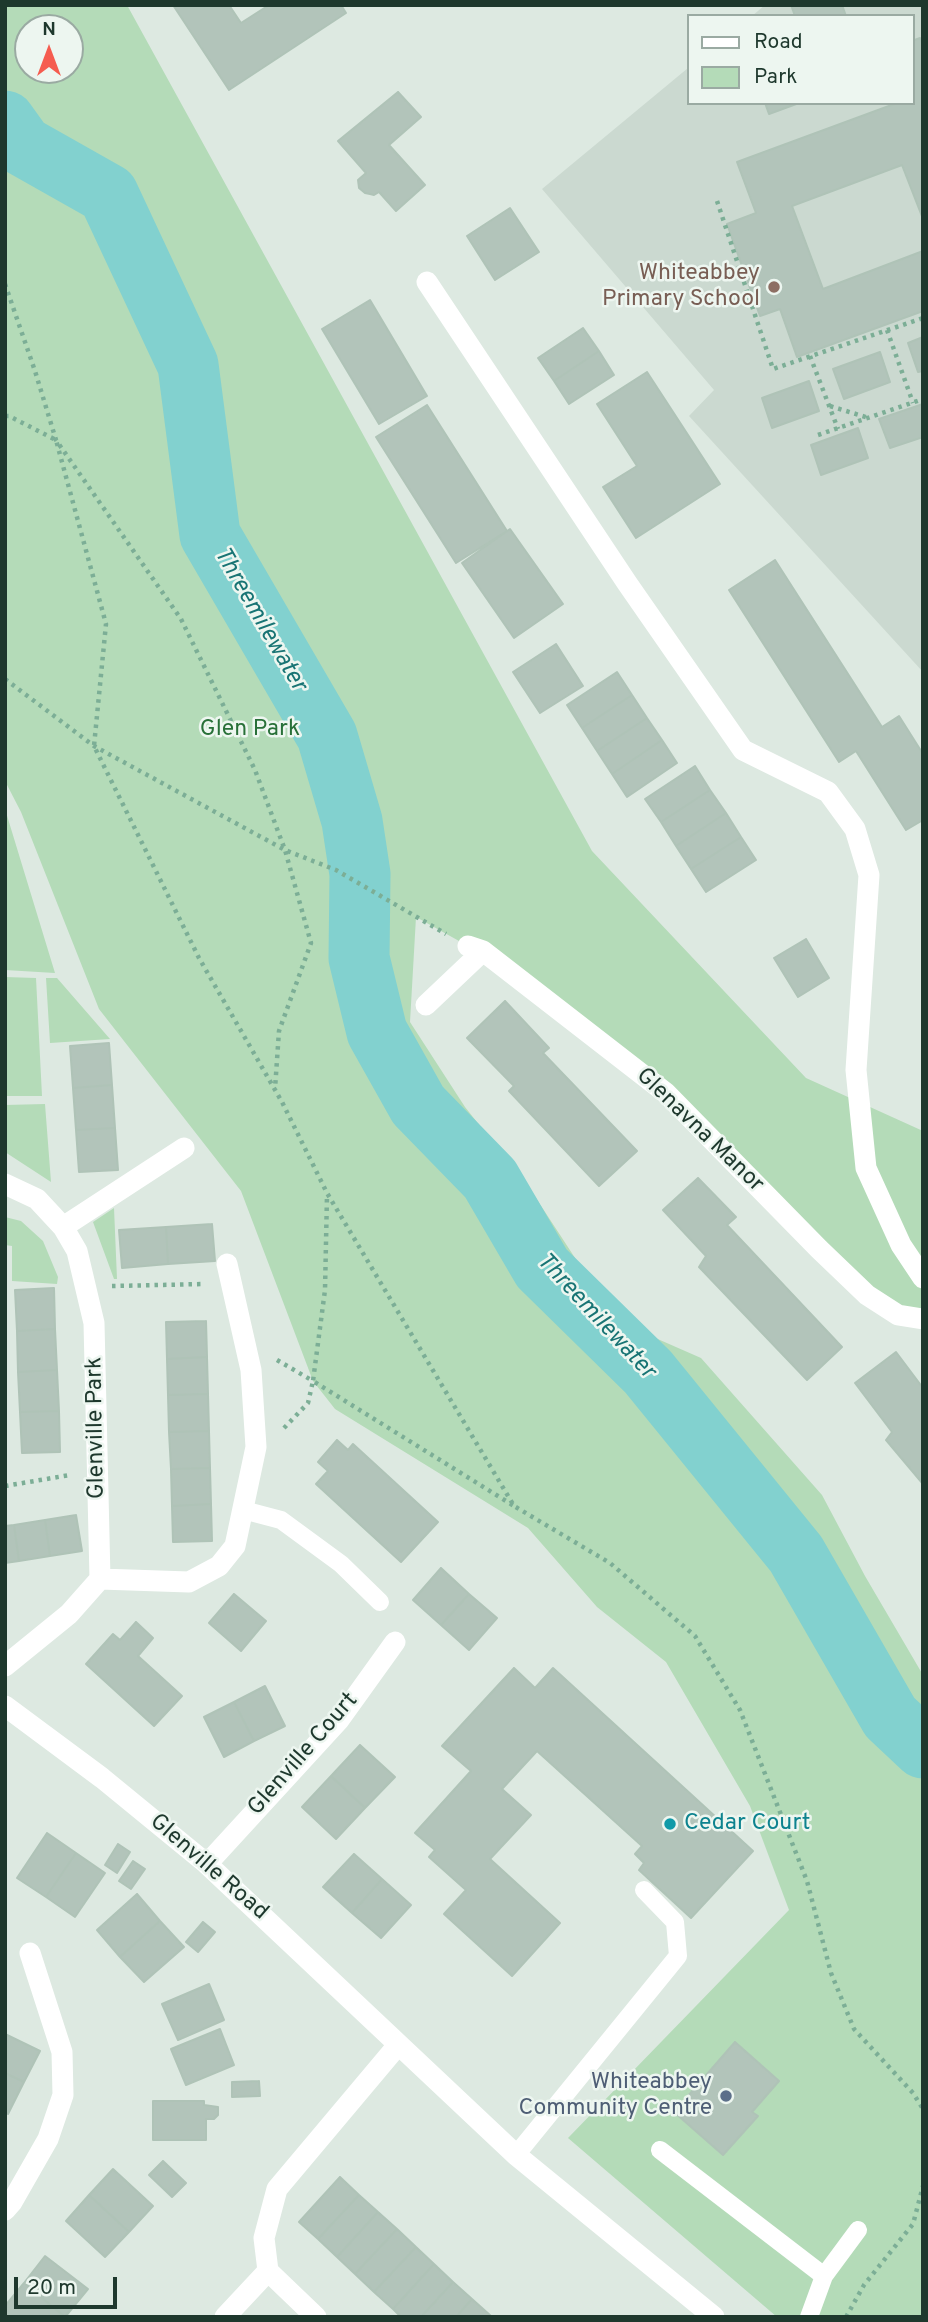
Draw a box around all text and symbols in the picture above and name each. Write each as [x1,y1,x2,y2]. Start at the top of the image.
north arrow [14,14,84,84]
legend [687,14,914,105]
text: N [42,18,56,42]
text: Road [754,29,803,56]
text: Park [754,64,797,91]
place label: Whiteabbey Primary School [602,260,760,314]
marker: Whiteabbey Primary School [766,279,782,295]
water label: Threemilewater [206,543,312,697]
park label: Glen Park [200,716,300,744]
street label: Glenavna Manor [629,1063,769,1199]
water label: Threemilewater [529,1248,661,1386]
street label: Glenville Park [82,1357,112,1499]
street label: Glenville Court [243,1688,365,1822]
street label: Glenville Road [143,1809,273,1927]
place label: Cedar Court [684,1810,810,1838]
marker: Cedar Court [662,1816,678,1832]
place label: Whiteabbey Community Centre [519,2069,712,2123]
marker: Whiteabbey Community Centre [718,2088,734,2104]
scale bar [18,2262,121,2306]
text: 20 m [27,2275,76,2302]

